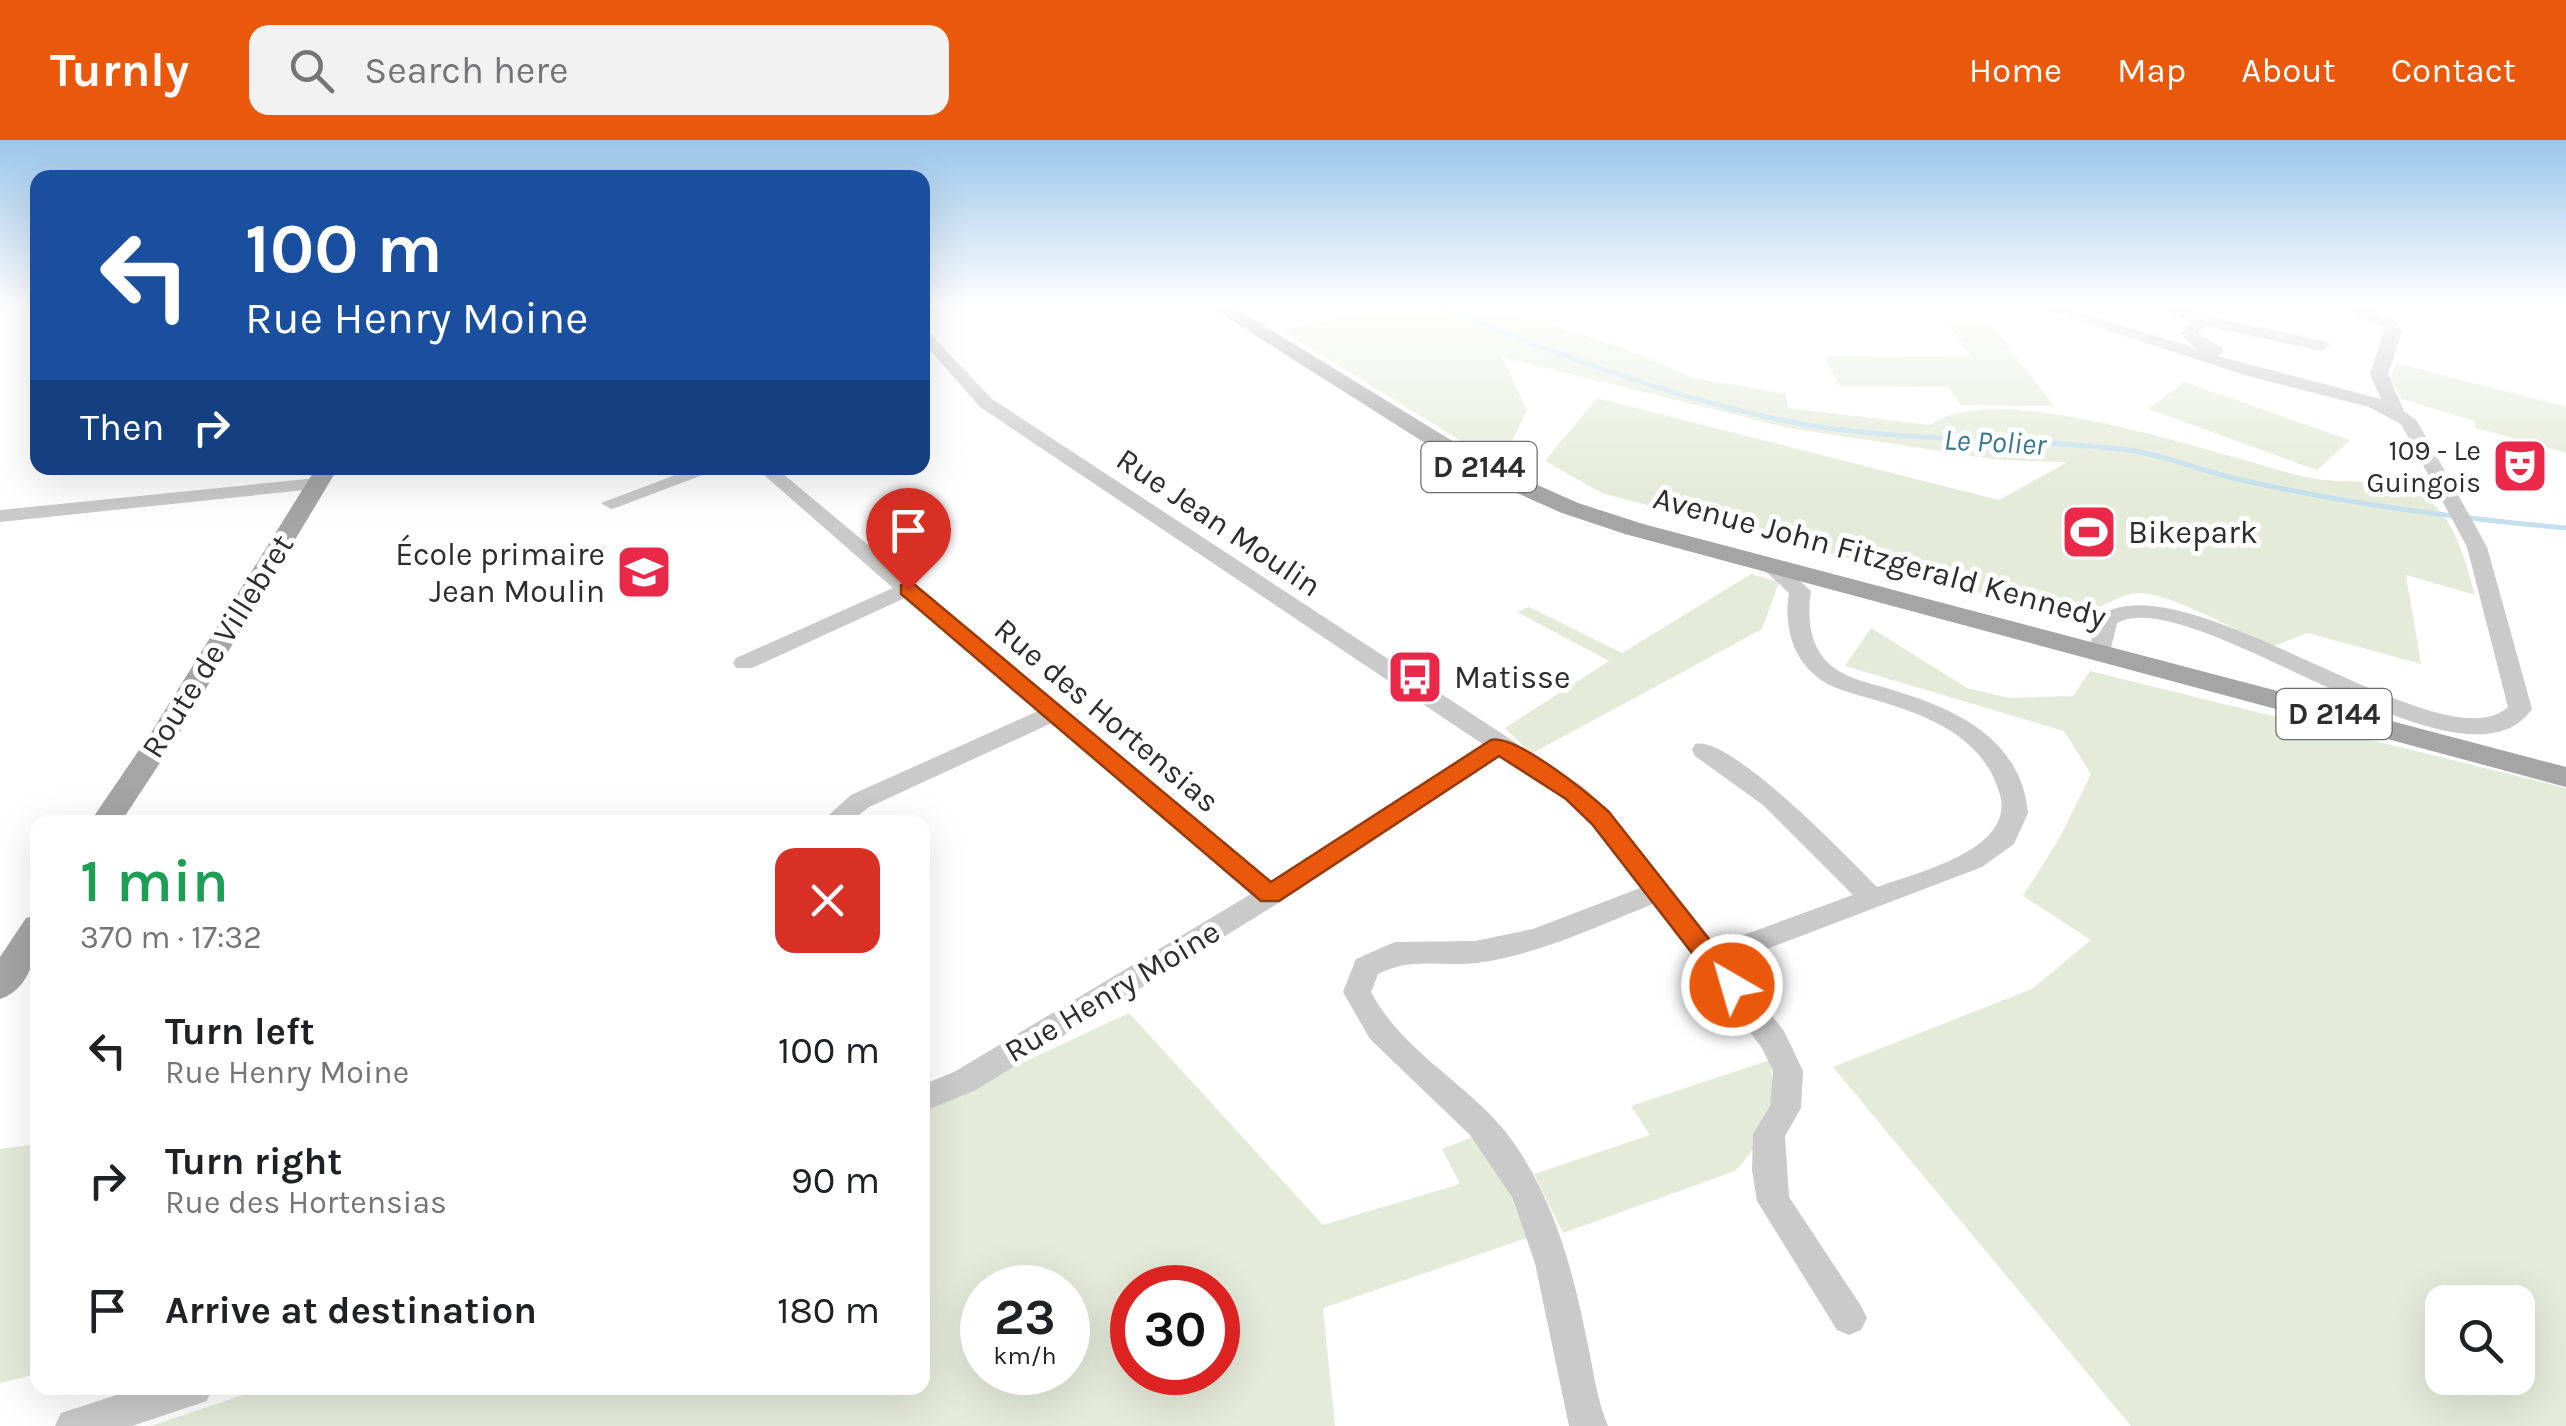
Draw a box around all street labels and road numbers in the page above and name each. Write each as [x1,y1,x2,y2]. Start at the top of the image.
street label: Rue Jean Moulin [1109,440,1328,604]
road number: D 2144 [1422,442,1536,492]
street label: Avenue John Fitzgerald Kennedy [1650,479,2110,636]
street label: Route de Villebret [134,528,301,765]
street label: Rue des Hortensias [987,611,1227,820]
road number: D 2144 [2276,689,2392,739]
street label: Rue Henry Moine [998,913,1226,1070]

